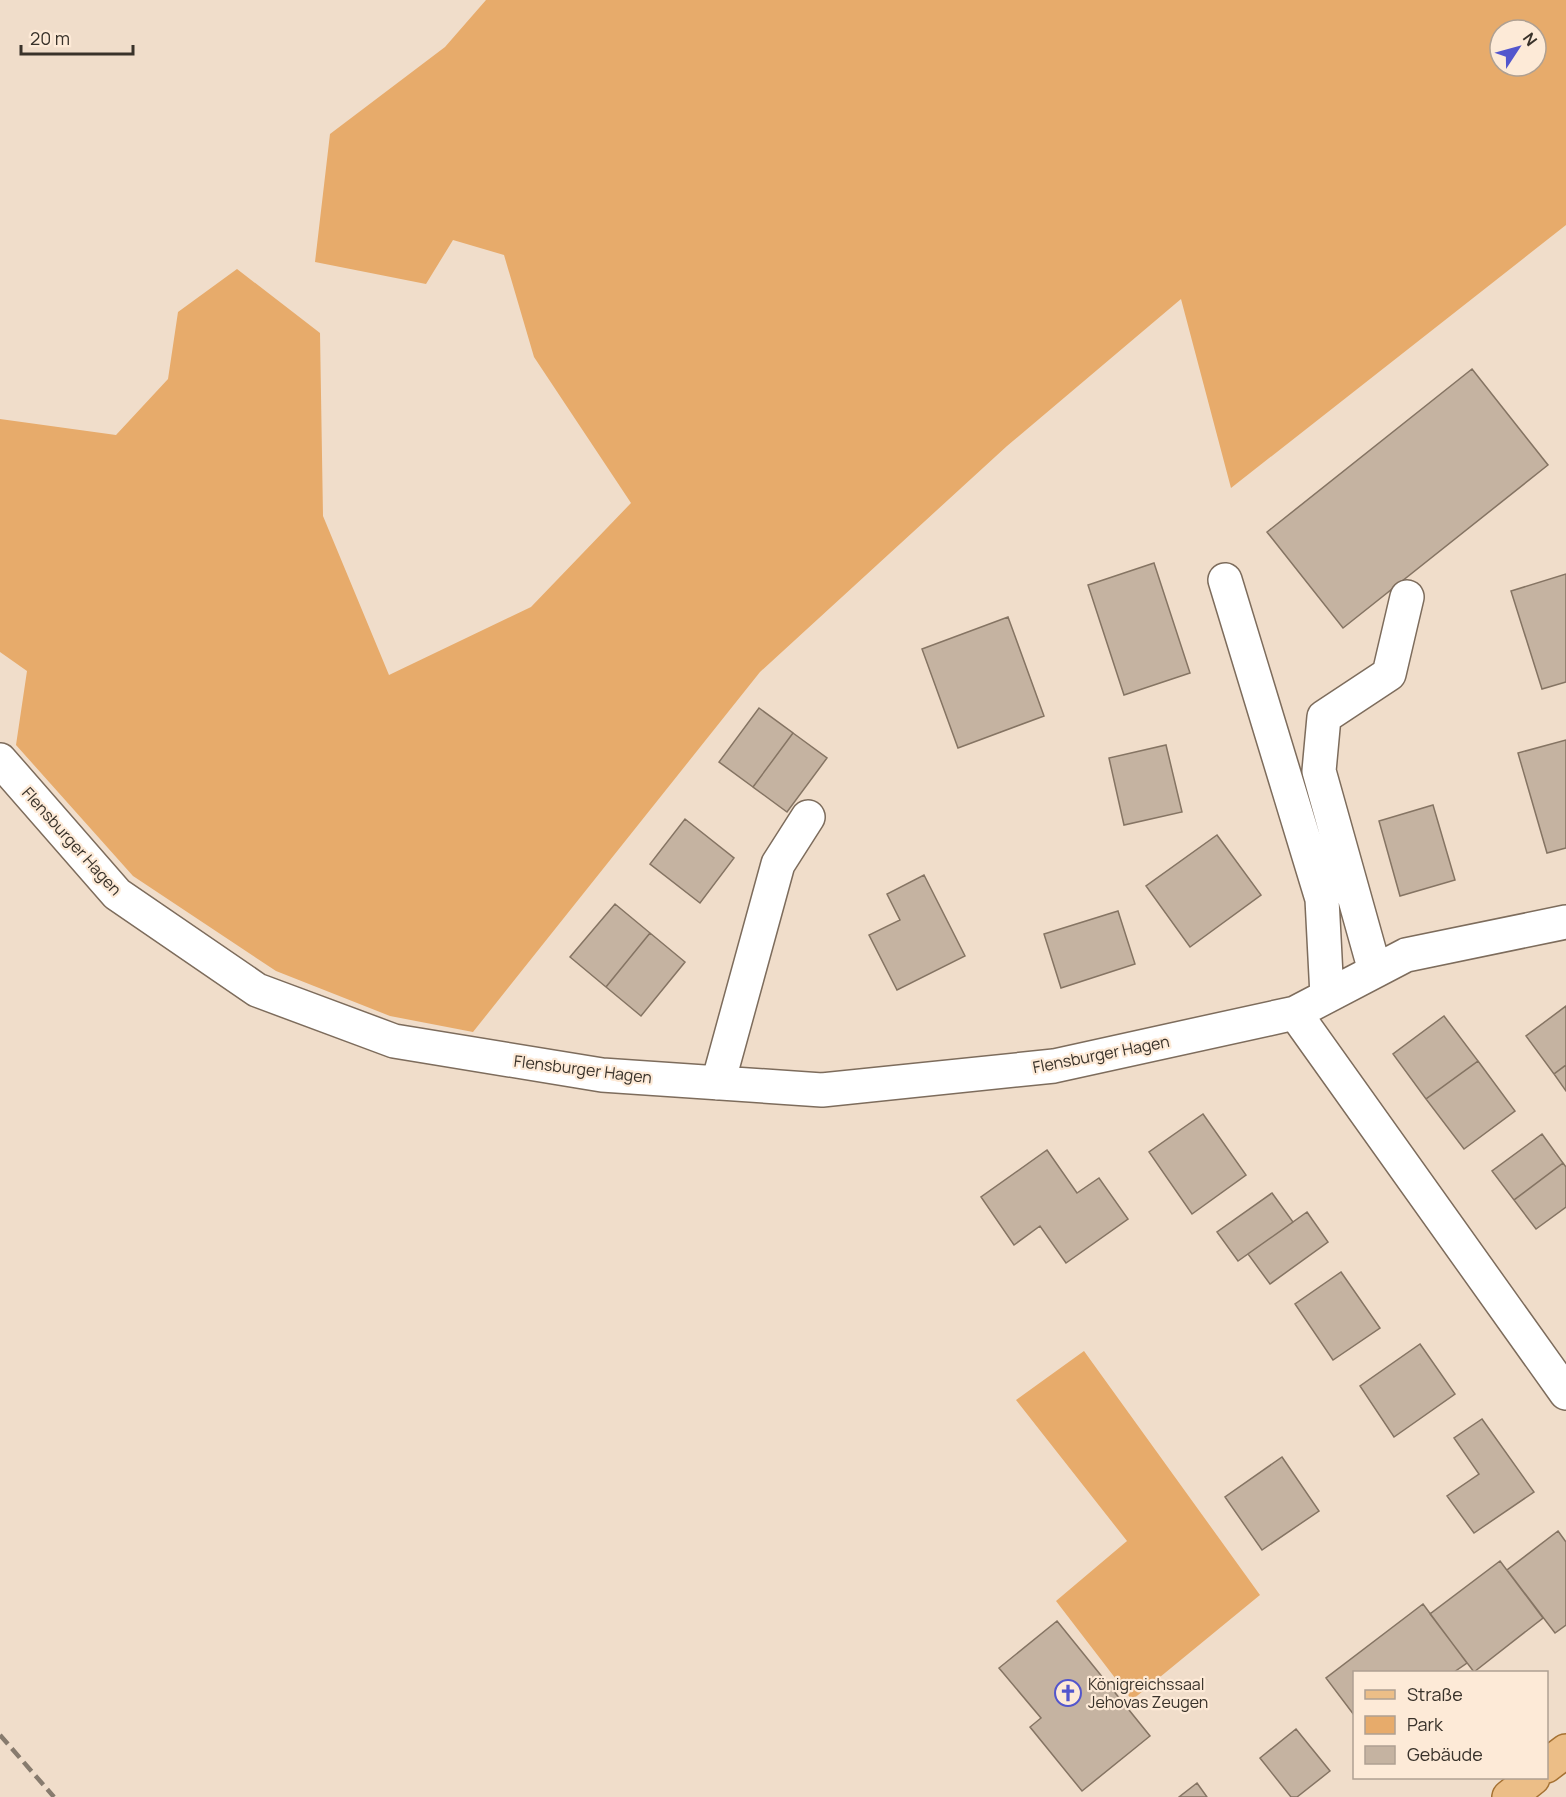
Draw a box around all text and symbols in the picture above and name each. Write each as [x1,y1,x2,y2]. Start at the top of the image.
scale bar [21,18,134,56]
north arrow [1488,18,1548,78]
text: 20 m [30,26,70,50]
text: N [1518,28,1542,50]
street label: Flensburger Hagen [17,782,127,900]
street label: Flensburger Hagen [1031,1030,1171,1078]
street label: Flensburger Hagen [513,1050,653,1088]
legend [1353,1671,1548,1779]
place label: Königreichssaal Jehovas Zeugen [1088,1673,1208,1713]
church icon: Königreichssaal Jehovas Zeugen [1053,1678,1083,1708]
text: Straße [1407,1682,1463,1706]
text: Park [1407,1712,1444,1736]
text: Gebäude [1407,1742,1483,1766]

